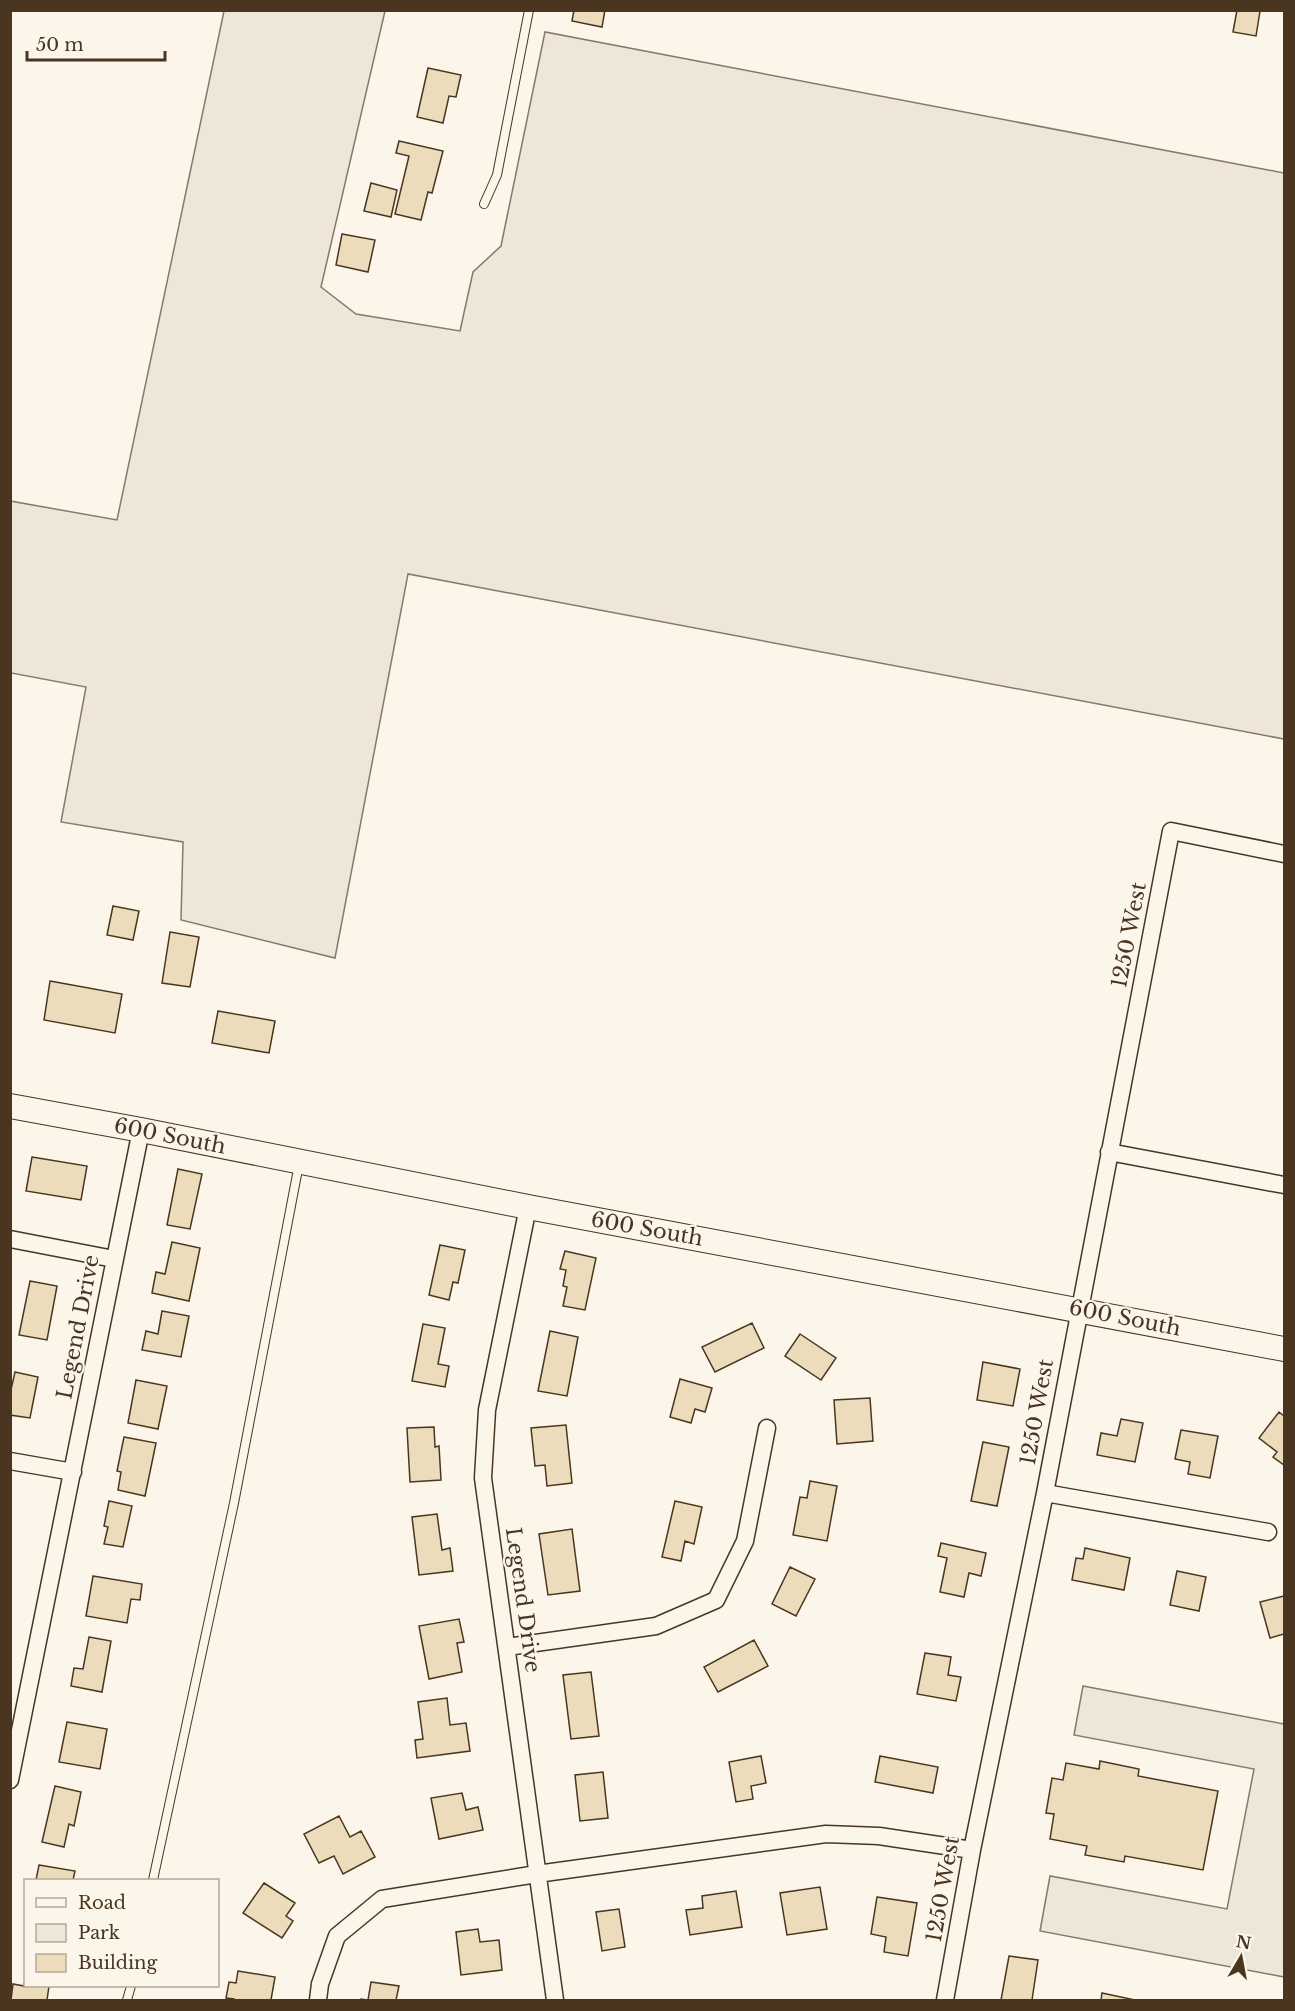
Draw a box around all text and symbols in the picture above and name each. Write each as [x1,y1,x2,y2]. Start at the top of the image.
scale bar [27,24,165,62]
text: 50 m [36,34,84,56]
street label: 1250 West [1106,880,1152,990]
street label: 600 South [112,1112,228,1160]
street label: 600 South [589,1206,705,1252]
street label: Legend Drive [51,1253,105,1401]
street label: 600 South [1067,1294,1183,1342]
street label: 1250 West [1015,1357,1059,1467]
street label: Legend Drive [500,1526,546,1674]
street label: 1250 West [921,1834,965,1944]
legend [24,1879,219,1987]
text: Road [78,1892,126,1914]
text: Park [78,1922,120,1944]
north arrow [1211,1927,1271,1987]
text: N [1234,1931,1253,1953]
text: Building [78,1952,157,1974]

